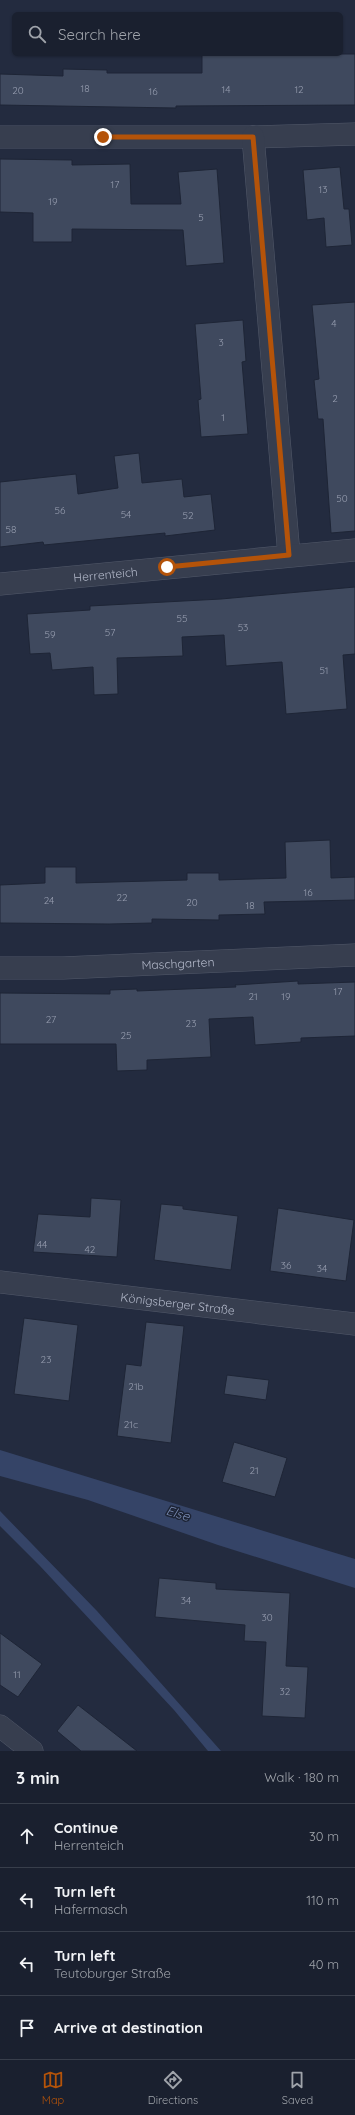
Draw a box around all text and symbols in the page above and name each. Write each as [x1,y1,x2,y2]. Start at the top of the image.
search box [12,12,343,56]
icon: search [26,23,48,45]
text: Search here [58,25,141,44]
house number: 18 [80,82,90,95]
house number: 14 [222,83,230,96]
house number: 12 [294,83,304,96]
house number: 20 [12,84,24,97]
house number: 16 [148,85,158,98]
route end [94,128,112,146]
house number: 17 [111,178,119,191]
house number: 13 [319,183,327,196]
house number: 19 [48,195,58,208]
house number: 5 [198,211,204,224]
house number: 4 [331,317,337,330]
house number: 3 [218,336,224,349]
house number: 2 [332,392,338,405]
house number: 1 [221,411,225,424]
house number: 50 [336,492,348,505]
house number: 56 [55,504,66,517]
house number: 54 [121,508,131,521]
house number: 52 [183,509,194,522]
house number: 58 [6,523,16,536]
route start [158,558,176,576]
street label: Herrenteich [73,563,138,584]
house number: 55 [177,612,187,625]
house number: 53 [238,621,248,634]
house number: 57 [105,626,115,639]
house number: 59 [44,628,56,641]
house number: 51 [319,664,329,677]
house number: 16 [303,886,313,899]
house number: 22 [116,891,128,904]
house number: 24 [44,894,54,907]
house number: 20 [186,896,198,909]
house number: 18 [245,899,255,912]
street label: Maschgarten [141,954,215,972]
house number: 17 [334,985,342,998]
house number: 21 [248,990,258,1003]
house number: 19 [281,990,291,1003]
house number: 27 [46,1013,56,1026]
house number: 23 [186,1017,196,1030]
house number: 25 [121,1029,132,1042]
house number: 44 [37,1238,47,1251]
house number: 42 [85,1243,96,1256]
house number: 36 [281,1259,292,1272]
house number: 34 [317,1262,327,1275]
street label: Königsberger Straße [120,1289,236,1317]
house number: 23 [41,1353,51,1366]
house number: 21b [128,1380,144,1393]
house number: 21c [124,1418,138,1431]
house number: 21 [249,1464,259,1477]
water label: Else [164,1502,192,1524]
house number: 34 [181,1594,191,1607]
house number: 30 [261,1611,273,1624]
house number: 11 [13,1668,21,1681]
house number: 32 [280,1685,291,1698]
text: 3 min [16,1767,60,1788]
text: Walk · 180 m [264,1769,339,1785]
text: Continue [54,1818,118,1837]
icon: ahead [16,1825,38,1847]
text: 30 m [309,1828,339,1844]
text: Herrenteich [54,1837,124,1853]
text: Turn left [54,1882,116,1901]
icon: left [16,1889,38,1911]
text: 110 m [306,1892,339,1908]
text: Hafermasch [54,1901,128,1917]
text: Turn left [54,1946,116,1965]
icon: left [16,1953,38,1975]
text: 40 m [309,1956,339,1972]
text: Teutoburger Straße [54,1965,171,1981]
icon: arrive [16,2017,38,2039]
text: Arrive at destination [54,2018,203,2037]
tab: Map [42,2069,64,2107]
tab: Directions [148,2069,198,2107]
tab: Saved [282,2069,313,2107]

